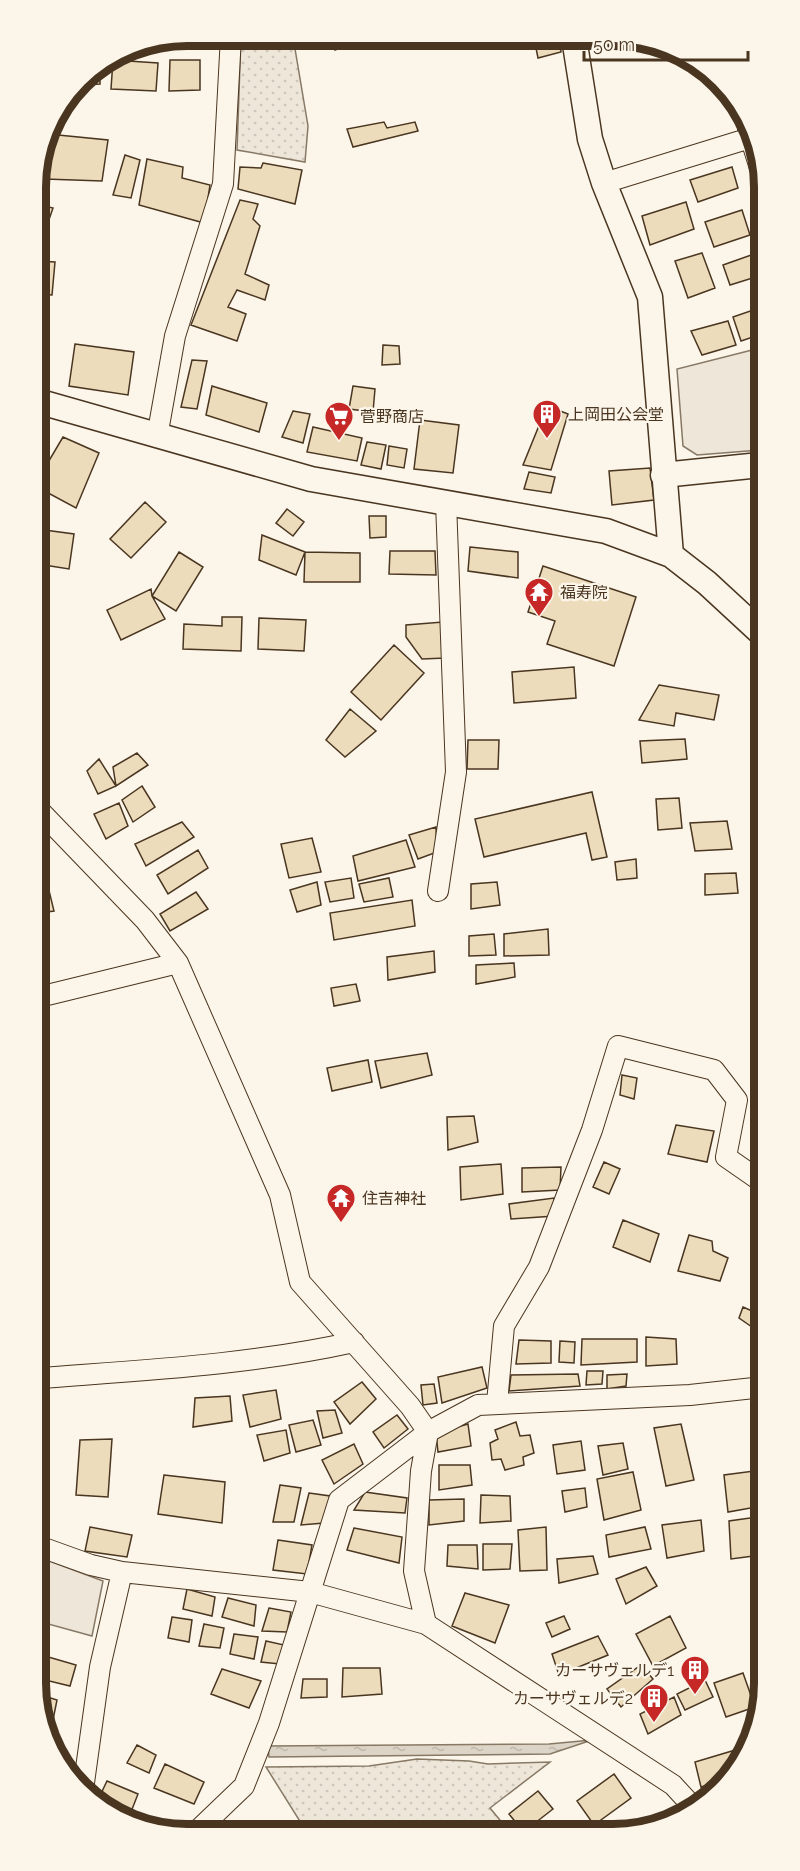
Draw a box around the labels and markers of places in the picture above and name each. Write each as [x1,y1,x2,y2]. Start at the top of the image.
building icon: 上岡田公会堂 [531,398,563,440]
supermarket icon: 菅野商店 [323,400,355,442]
place label: 上岡田公会堂 [568,405,664,424]
place label: 菅野商店 [360,407,424,426]
temple icon: 福寿院 [523,576,555,618]
place label: 福寿院 [560,583,608,602]
temple icon: 住吉神社 [325,1182,357,1224]
place label: 住吉神社 [362,1189,426,1208]
building icon: カーサヴェルデ1 [679,1654,711,1696]
place label: カーサヴェルデ1 [555,1661,674,1680]
building icon: カーサヴェルデ2 [638,1682,670,1724]
place label: カーサヴェルデ2 [513,1689,633,1708]

